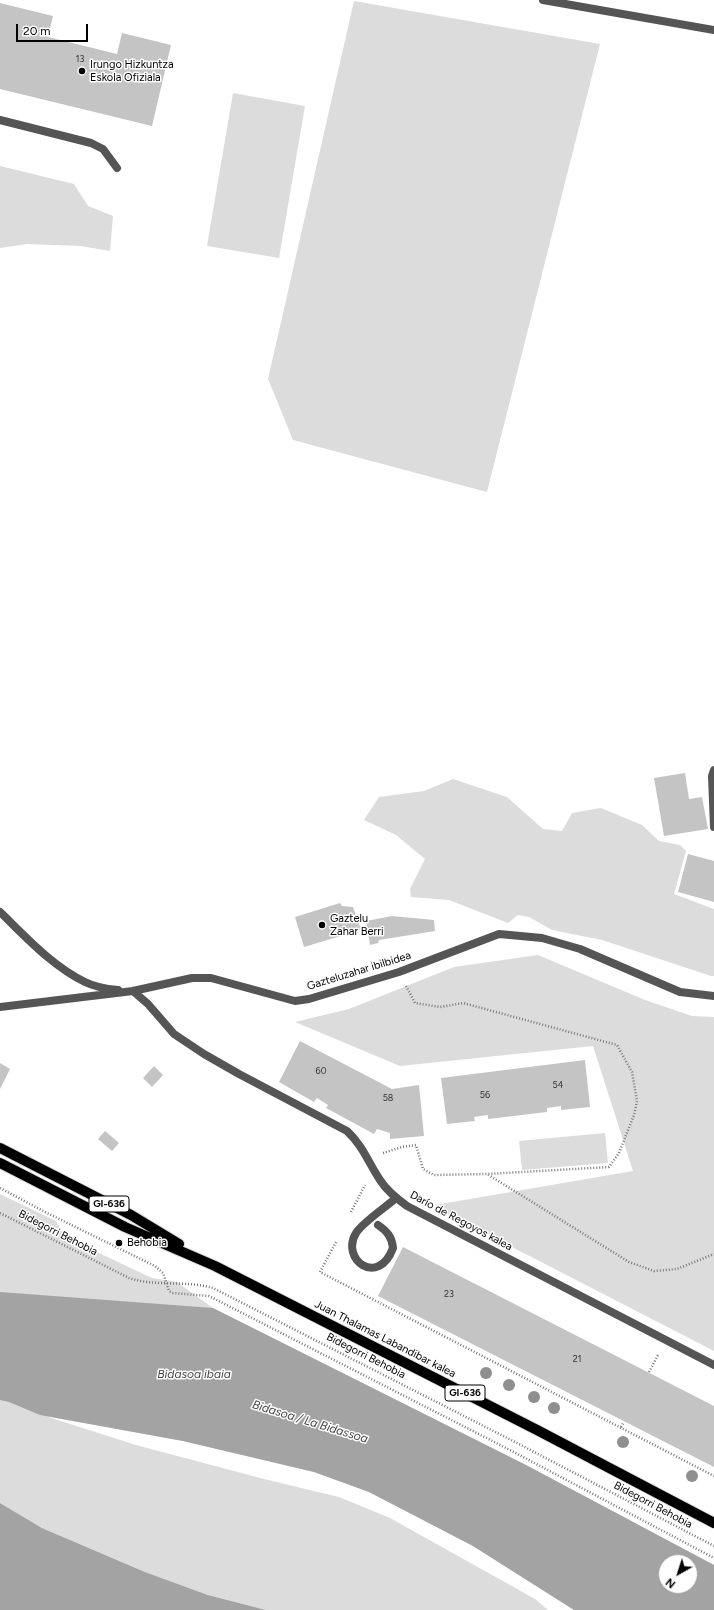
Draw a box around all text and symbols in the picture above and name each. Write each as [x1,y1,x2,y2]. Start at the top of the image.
scale bar [18,16,90,42]
text: 20 m [23,24,51,38]
house number: 13 [76,54,84,64]
place label: Irungo Hizkuntza Eskola Ofiziala [90,58,174,84]
marker: Irungo Hizkuntza Eskola Ofiziala [77,66,87,76]
place label: Gaztelu Zahar Berri [330,912,384,938]
marker: Gaztelu Zahar Berri [317,920,327,930]
street label: Gazteluzahar ibilbidea [305,949,413,993]
house number: 60 [316,1066,326,1076]
house number: 54 [553,1080,563,1090]
house number: 56 [480,1090,490,1100]
house number: 58 [383,1093,393,1103]
street label: Darío de Regoyos kalea [408,1188,514,1254]
road number: GI-636 [89,1196,129,1212]
street label: Bidegorri Behobia [16,1207,100,1259]
place label: Behobia [127,1236,167,1250]
marker: Behobia [114,1238,124,1248]
house number: 23 [444,1289,454,1299]
street label: Juan Thalamas Labandibar kalea [312,1298,458,1380]
street label: Bidegorri Behobia [324,1330,408,1382]
house number: 21 [573,1354,581,1364]
water label: Bidasoa ibaia [157,1367,231,1381]
road number: GI-636 [445,1385,485,1401]
water label: Bidasoa / La Bidassoa [250,1398,370,1446]
street label: Bidegorri Behobia [611,1479,695,1531]
north arrow [658,1554,698,1594]
text: N [663,1575,678,1591]

